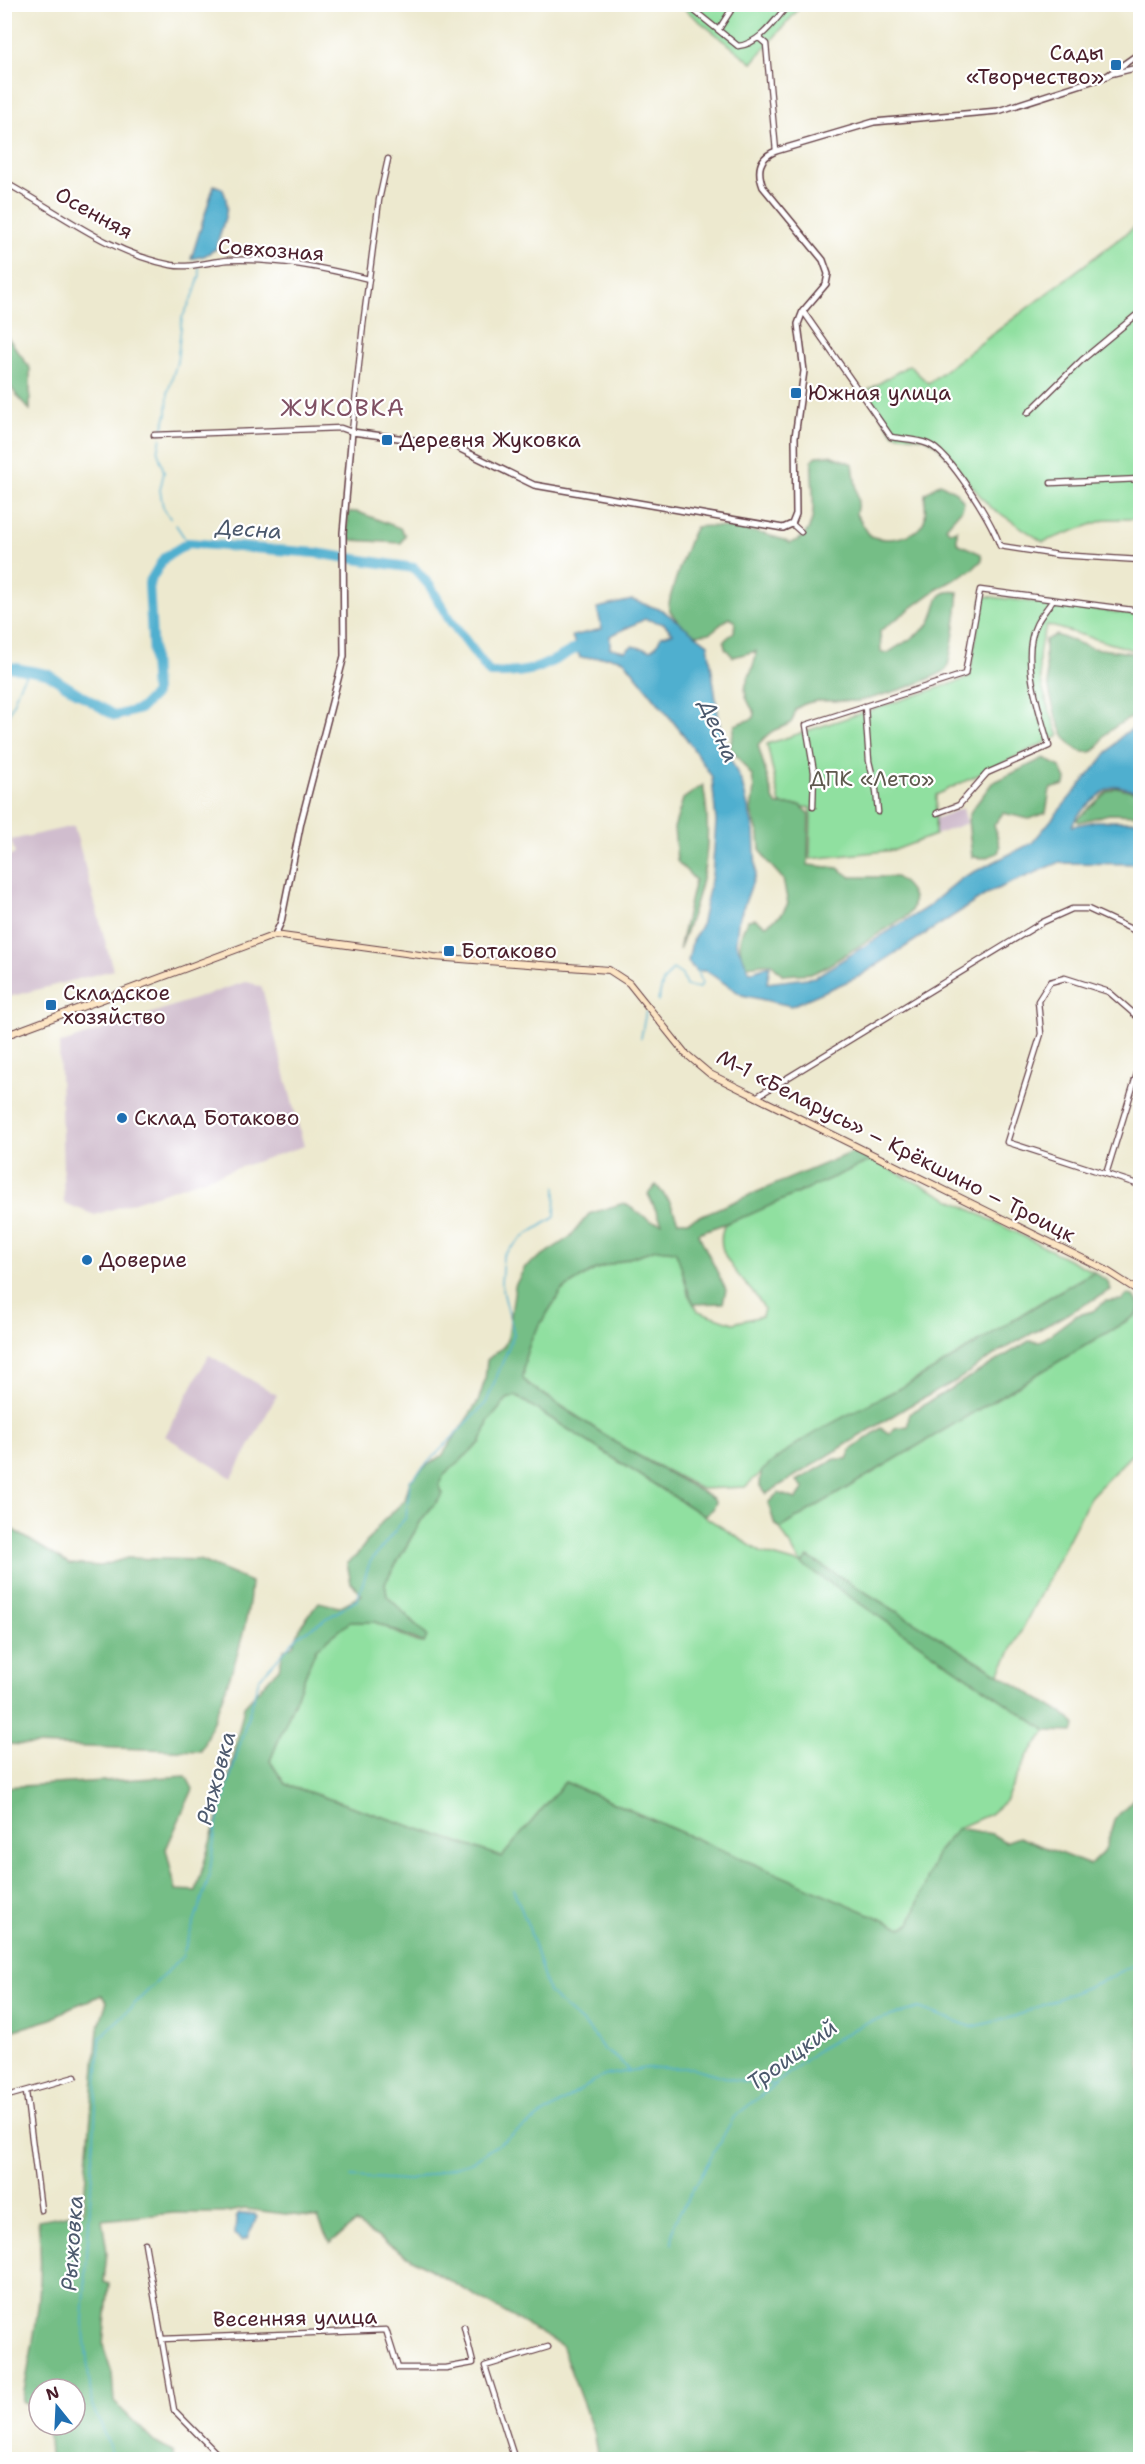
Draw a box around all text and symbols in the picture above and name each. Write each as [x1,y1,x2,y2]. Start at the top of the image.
place label: Сады «Творчество» [966,39,1104,91]
marker: Сады «Творчество» [1109,58,1123,72]
street label: Осенняя [50,180,138,246]
street label: Совхозная [217,232,325,268]
place label: Южная улица [808,379,951,407]
marker: Южная улица [789,386,803,400]
district label: ЖУКОВКА [280,392,406,424]
place label: Деревня Жуковка [399,426,581,454]
marker: Деревня Жуковка [380,433,394,447]
water label: Десна [213,512,283,546]
water label: Десна [692,693,746,767]
park label: ДПК «Лето» [810,765,934,793]
place label: Ботаково [461,937,557,965]
marker: Ботаково [442,944,456,958]
place label: Складское хозяйство [63,979,170,1031]
marker: Складское хозяйство [44,998,58,1012]
street label: М-1 «Беларусь» – Крёкшино – Троицк [712,1043,1080,1249]
place label: Склад Ботаково [134,1104,299,1132]
marker: Склад Ботаково [115,1111,129,1125]
place label: Доверие [99,1246,187,1274]
marker: Доверие [80,1253,94,1267]
water label: Рыжовка [190,1728,242,1828]
water label: Троицкий [741,2013,843,2097]
water label: Рыжовка [54,2194,90,2292]
street label: Весенняя улица [213,2303,377,2333]
north arrow [27,2377,87,2437]
text: N [43,2381,62,2405]

